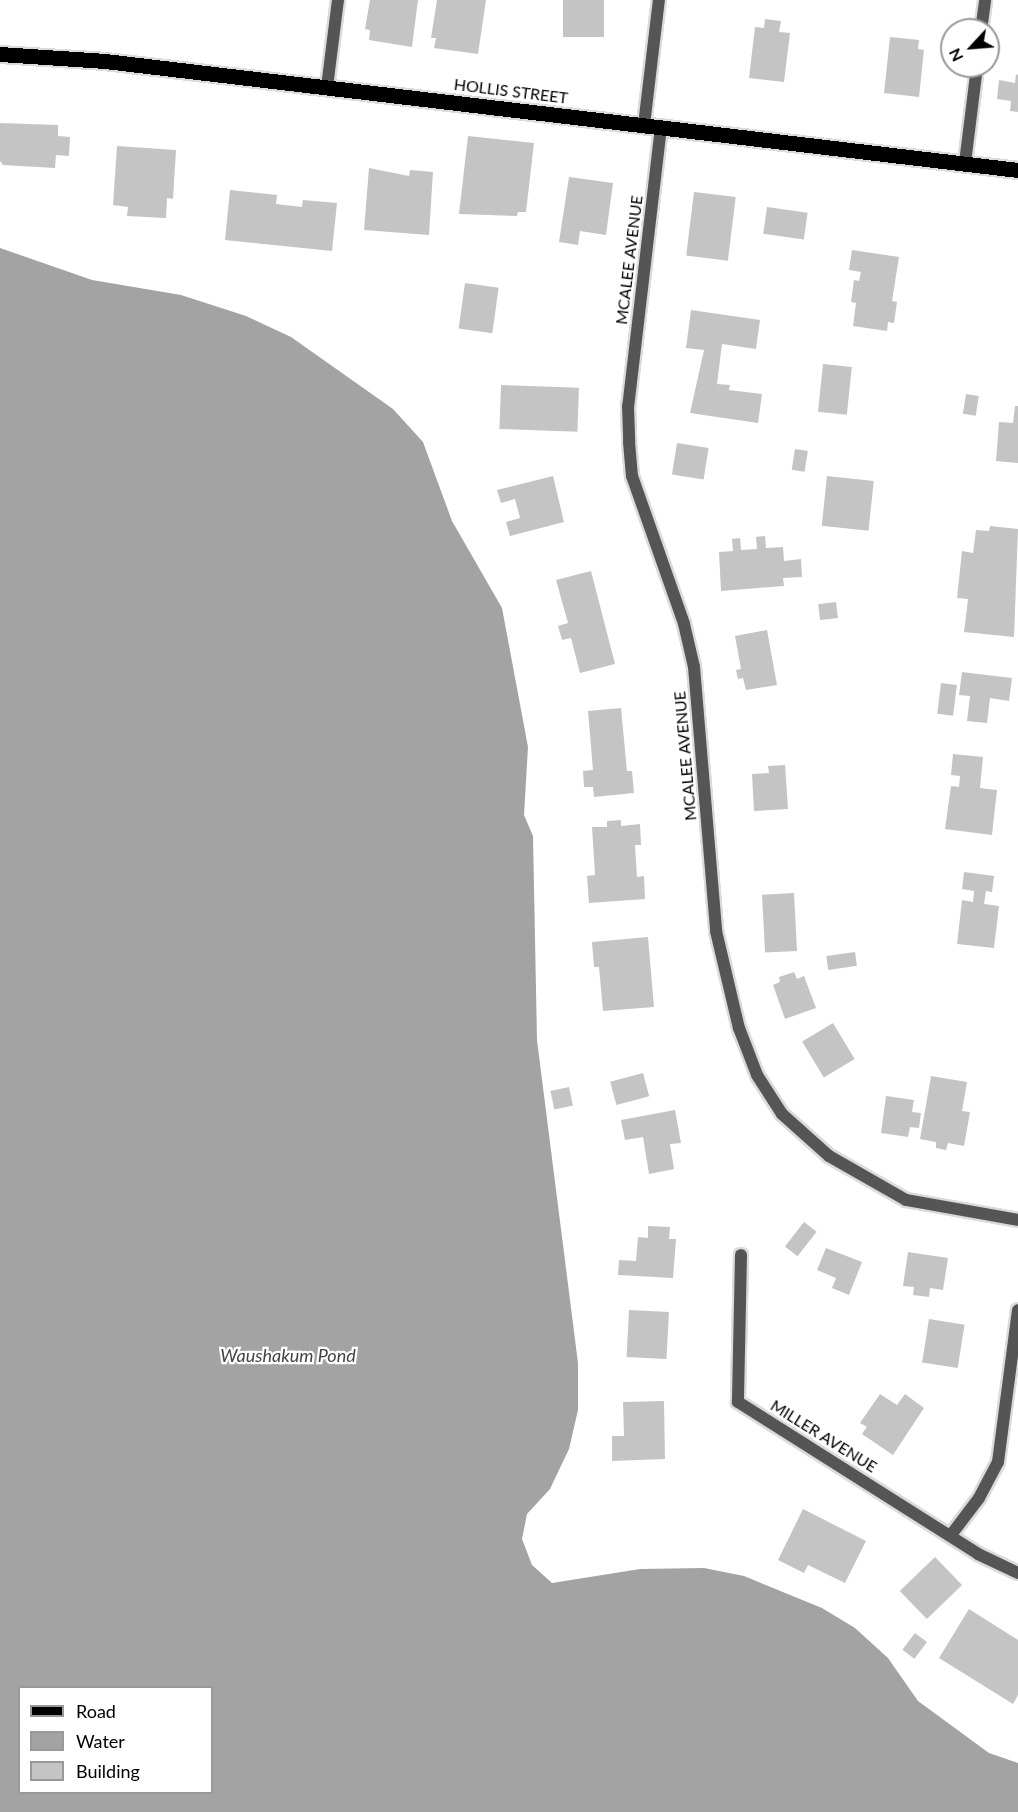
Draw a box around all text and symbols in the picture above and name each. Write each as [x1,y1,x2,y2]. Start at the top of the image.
north arrow [940,18,1000,78]
text: N [944,46,966,65]
street label: HOLLIS STREET [453,74,569,108]
street label: MCALEE AVENUE [612,194,646,326]
street label: MCALEE AVENUE [670,690,700,822]
water label: Waushakum Pond [220,1344,356,1366]
street label: MILLER AVENUE [767,1395,881,1477]
legend [18,1686,213,1794]
text: Road [76,1700,116,1722]
text: Water [76,1730,125,1752]
text: Building [76,1760,140,1782]

